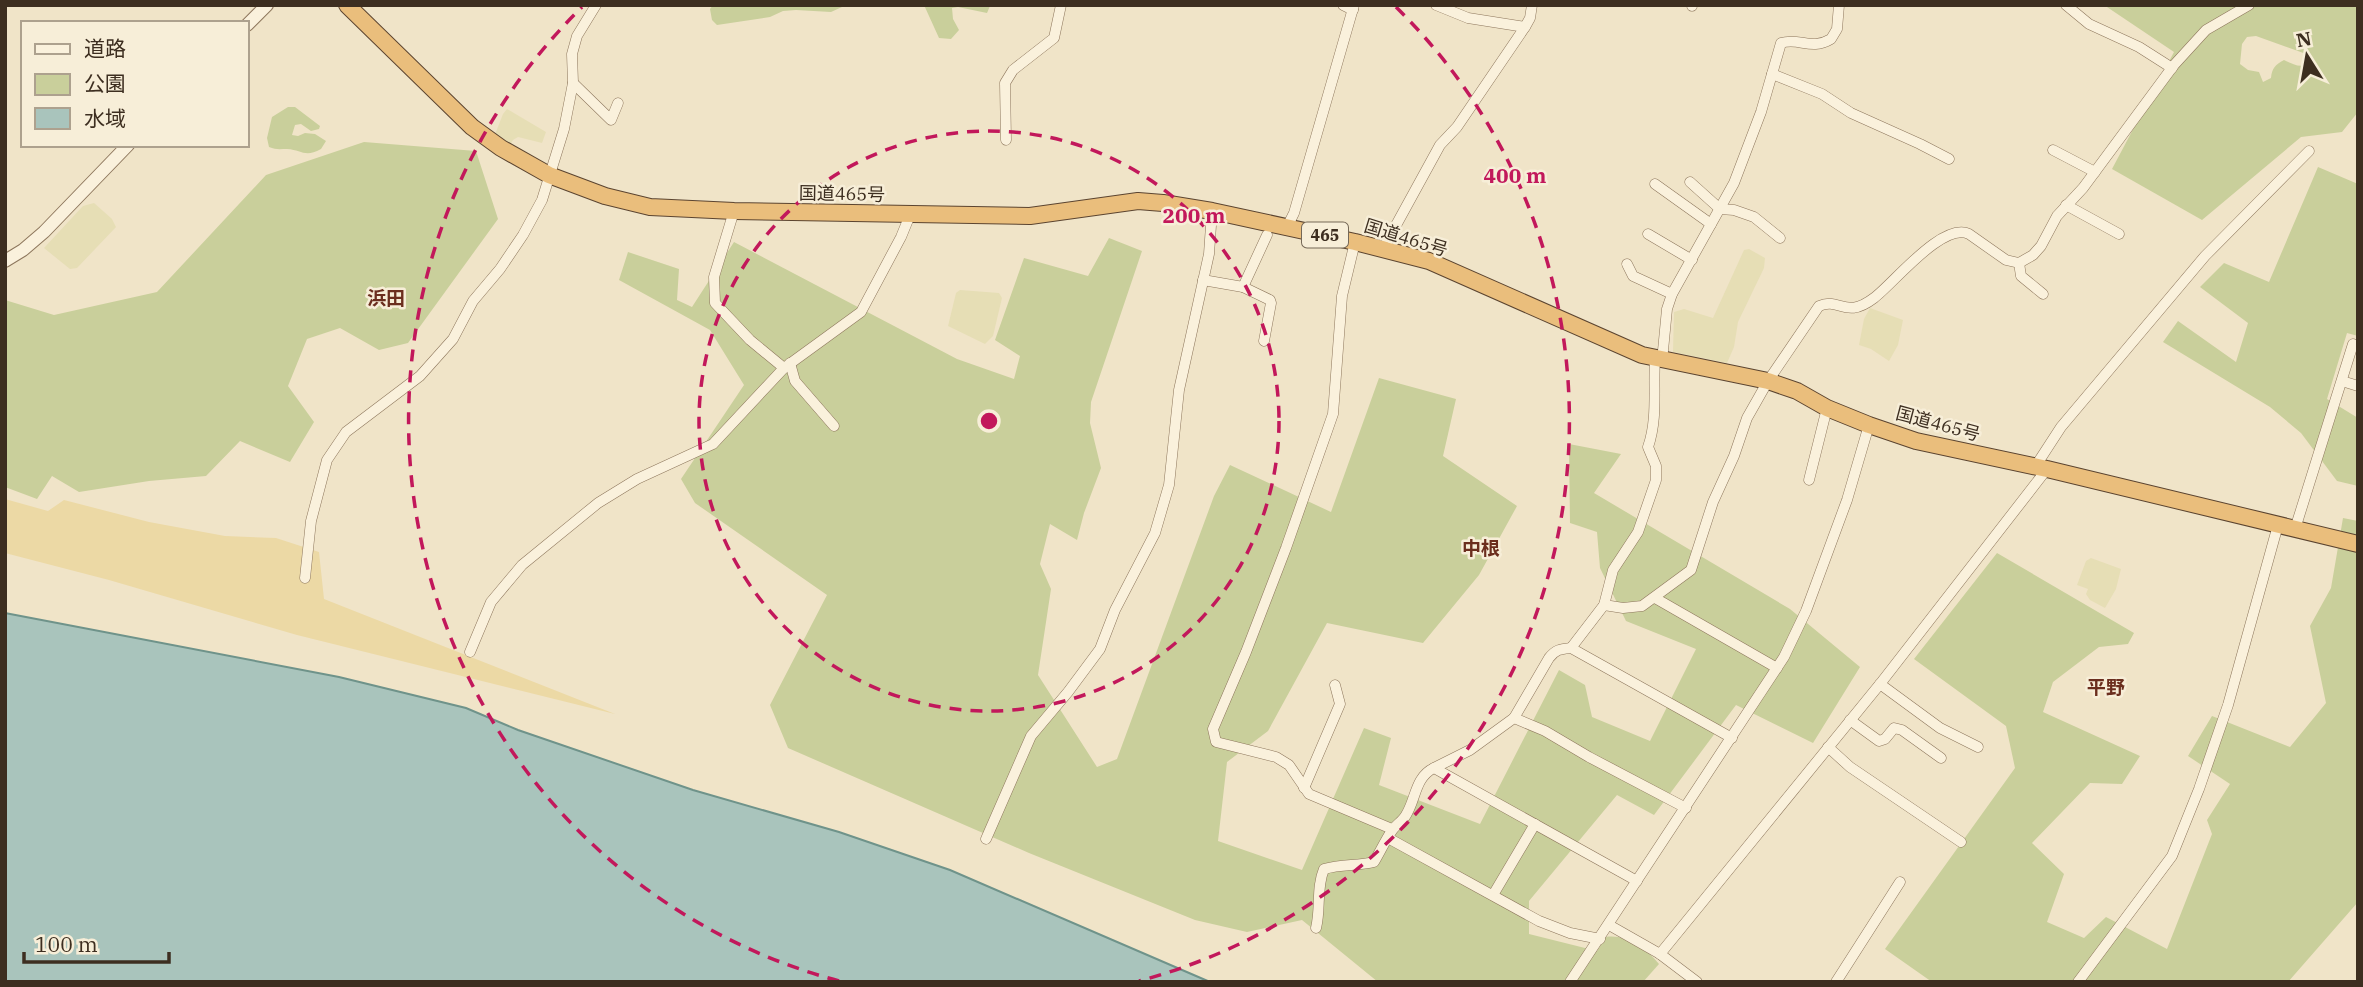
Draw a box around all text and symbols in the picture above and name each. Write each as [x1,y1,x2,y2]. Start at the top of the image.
legend [21,21,248,147]
north arrow [2272,21,2342,91]
text: N [2294,26,2313,53]
text: 道路 [84,34,126,62]
text: 公園 [84,69,126,97]
text: 水域 [84,104,126,132]
text: 400 m [1483,161,1547,189]
street label: 国道465号 [799,181,885,206]
text: 200 m [1162,201,1226,229]
street label: 国道465号 [1361,214,1451,261]
road number: 465 [1302,222,1348,247]
district label: 浜田 [367,286,405,310]
street label: 国道465号 [1893,401,1983,446]
centre of rings [977,409,1001,433]
district label: 中根 [1462,536,1500,560]
district label: 平野 [2087,675,2125,699]
scale bar [24,920,170,964]
text: 100 m [35,930,98,958]

